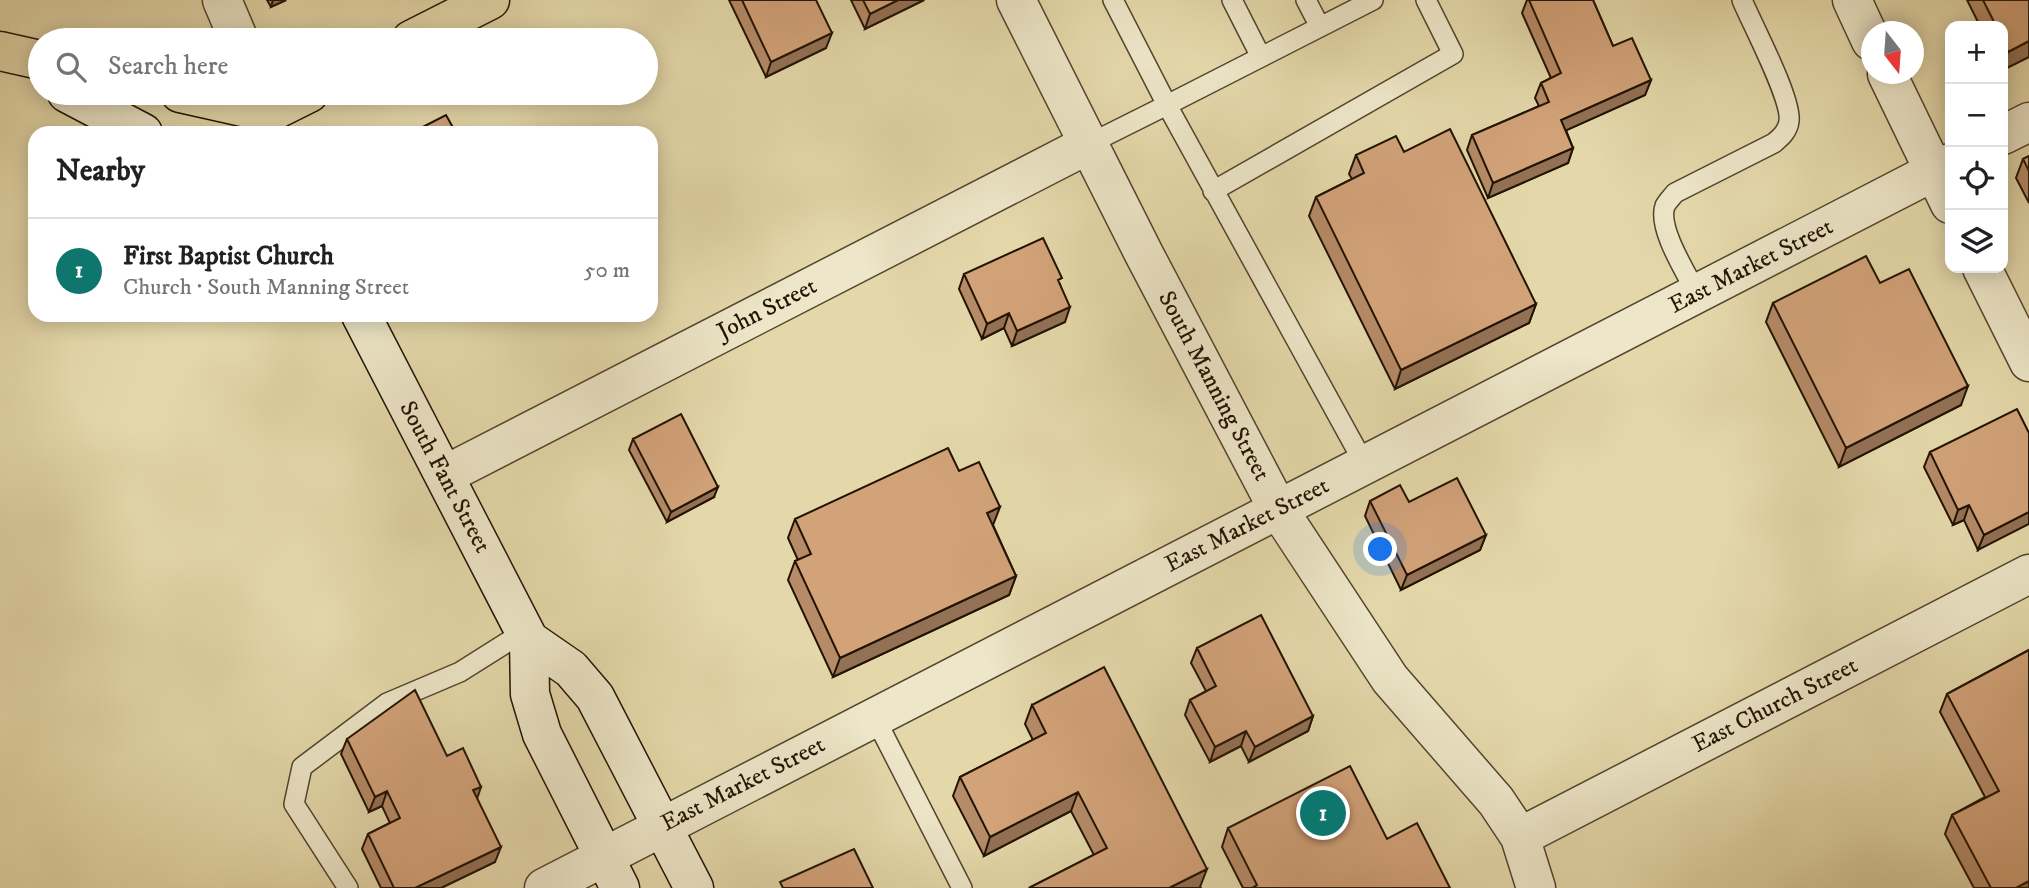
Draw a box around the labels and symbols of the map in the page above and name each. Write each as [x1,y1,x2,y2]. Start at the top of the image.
north arrow [1861,21,1924,84]
street label: East Market Street [1664,212,1838,320]
street label: John Street [710,271,822,348]
street label: South Manning Street [1151,286,1277,486]
street label: South Fant Street [392,396,498,558]
street label: East Market Street [1160,471,1334,579]
your location [1363,532,1397,566]
street label: East Church Street [1687,650,1863,760]
street label: East Market Street [656,730,830,838]
pin: 1 [1300,787,1346,839]

